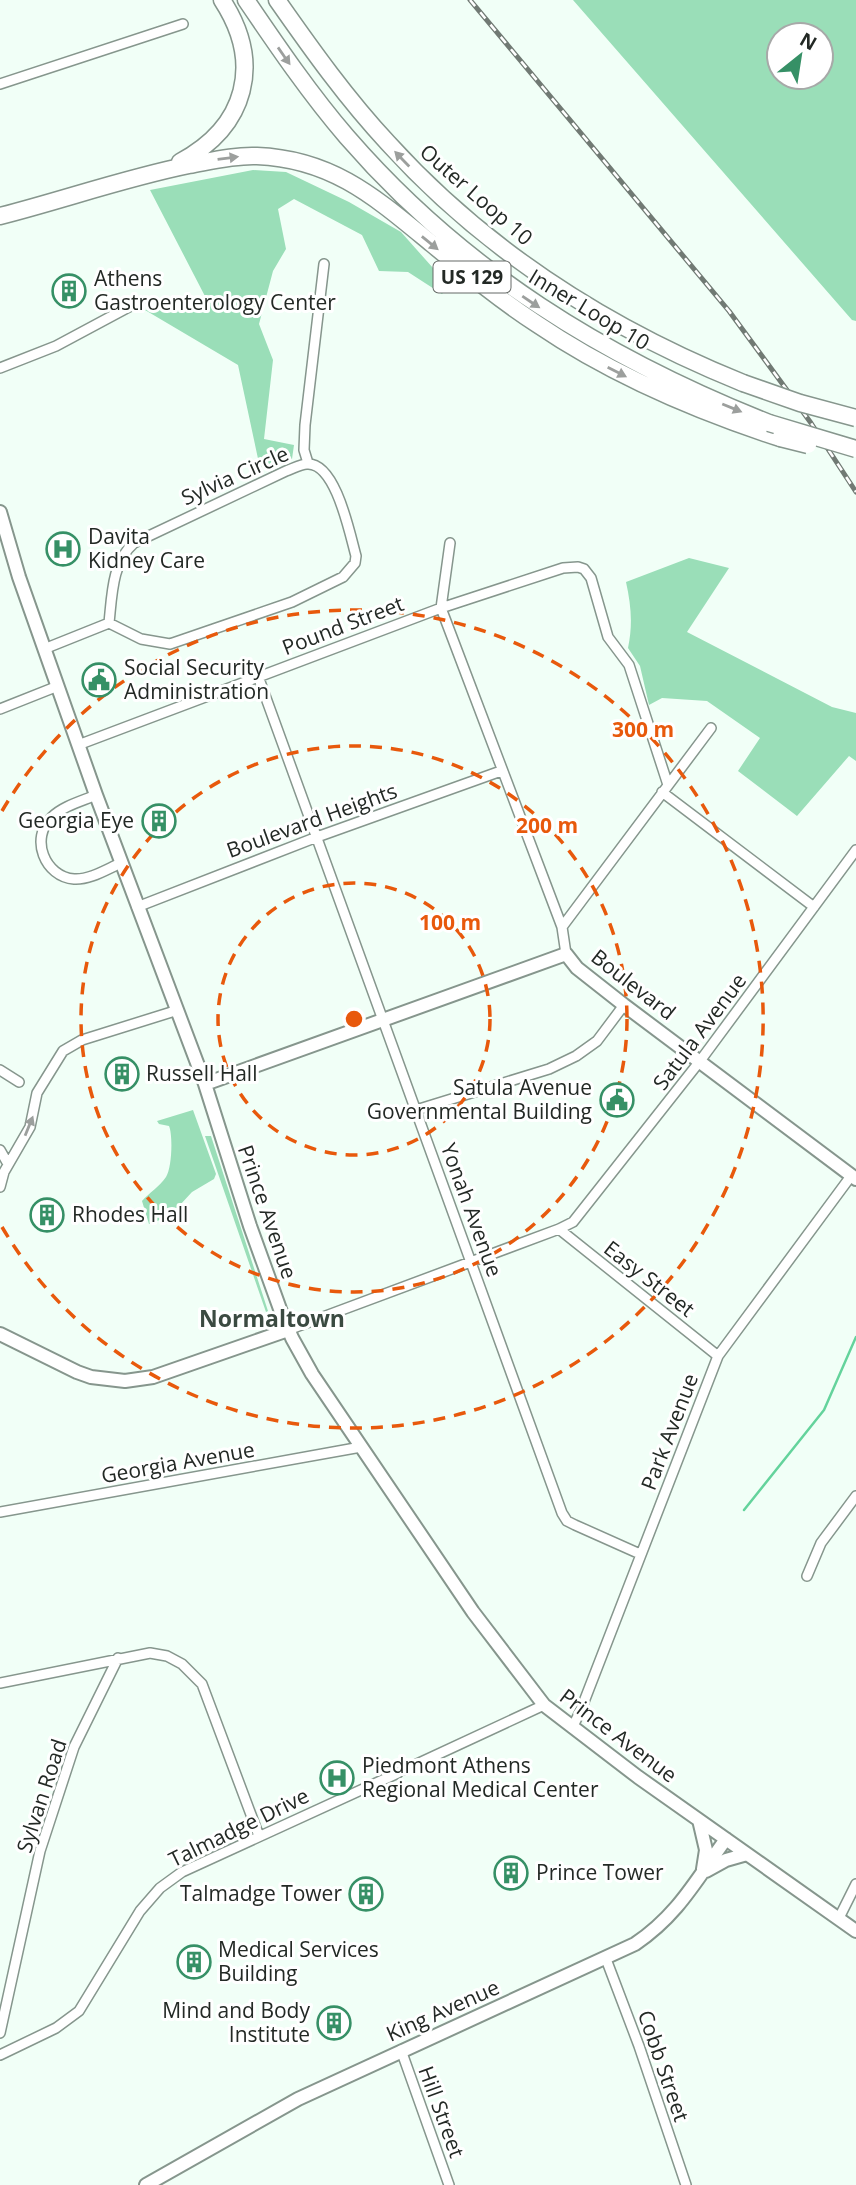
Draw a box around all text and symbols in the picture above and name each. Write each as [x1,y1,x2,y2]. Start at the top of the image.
north arrow [765,21,835,91]
text: N [795,26,822,56]
one-way arrow [277,47,291,65]
street label: Outer Loop 10 [414,137,539,251]
one-way arrow [394,150,411,167]
one-way arrow [218,153,240,164]
one-way arrow [422,235,439,250]
road number: US 129 [434,262,510,292]
street label: Inner Loop 10 [524,262,655,356]
place label: Athens Gastroenterology Center [94,264,336,316]
building icon: Athens Gastroenterology Center [50,272,88,310]
one-way arrow [521,295,541,308]
one-way arrow [607,366,627,377]
one-way arrow [722,402,743,413]
street label: Sylvia Circle [177,439,293,511]
place label: Davita Kidney Care [88,522,205,574]
hospital icon: Davita Kidney Care [44,530,82,568]
street label: Pound Street [278,589,407,661]
place label: Social Security Administration [124,653,269,705]
public building icon: Social Security Administration [80,661,118,699]
text: 300 m [612,715,674,743]
street label: Boulevard Heights [222,776,401,864]
building icon: Georgia Eye [140,802,178,840]
place label: Georgia Eye [18,806,134,834]
text: 200 m [516,811,578,839]
text: 100 m [419,908,481,936]
street label: Boulevard [586,942,682,1026]
street label: Satula Avenue [646,967,752,1095]
centre of rings [342,1007,366,1031]
building icon: Russell Hall [103,1055,141,1093]
place label: Russell Hall [146,1059,257,1087]
place label: Satula Avenue Governmental Building [367,1073,592,1125]
public building icon: Satula Avenue Governmental Building [598,1081,636,1119]
one-way arrow [23,1115,34,1136]
street label: Yonah Avenue [435,1139,509,1280]
street label: Prince Avenue [232,1141,304,1282]
building icon: Rhodes Hall [28,1196,66,1234]
place label: Rhodes Hall [72,1200,188,1228]
street label: Easy Street [598,1234,701,1322]
district label: Normaltown [199,1302,345,1334]
street label: Park Avenue [634,1369,704,1494]
street label: Georgia Avenue [99,1435,257,1489]
street label: Prince Avenue [554,1682,683,1788]
street label: Sylvan Road [10,1735,73,1856]
place label: Piedmont Athens Regional Medical Center [362,1751,599,1803]
hospital icon: Piedmont Athens Regional Medical Center [318,1759,356,1797]
street label: Talmadge Drive [164,1781,313,1873]
building icon: Prince Tower [492,1854,530,1892]
place label: Prince Tower [536,1858,664,1886]
building icon: Talmadge Tower [347,1875,385,1913]
place label: Talmadge Tower [180,1879,342,1907]
place label: Medical Services Building [218,1935,379,1987]
building icon: Medical Services Building [175,1943,213,1981]
street label: King Avenue [382,1973,504,2047]
place label: Mind and Body Institute [162,1996,310,2048]
building icon: Mind and Body Institute [315,2004,353,2042]
street label: Cobb Street [632,2006,696,2125]
street label: Hill Street [412,2062,471,2161]

